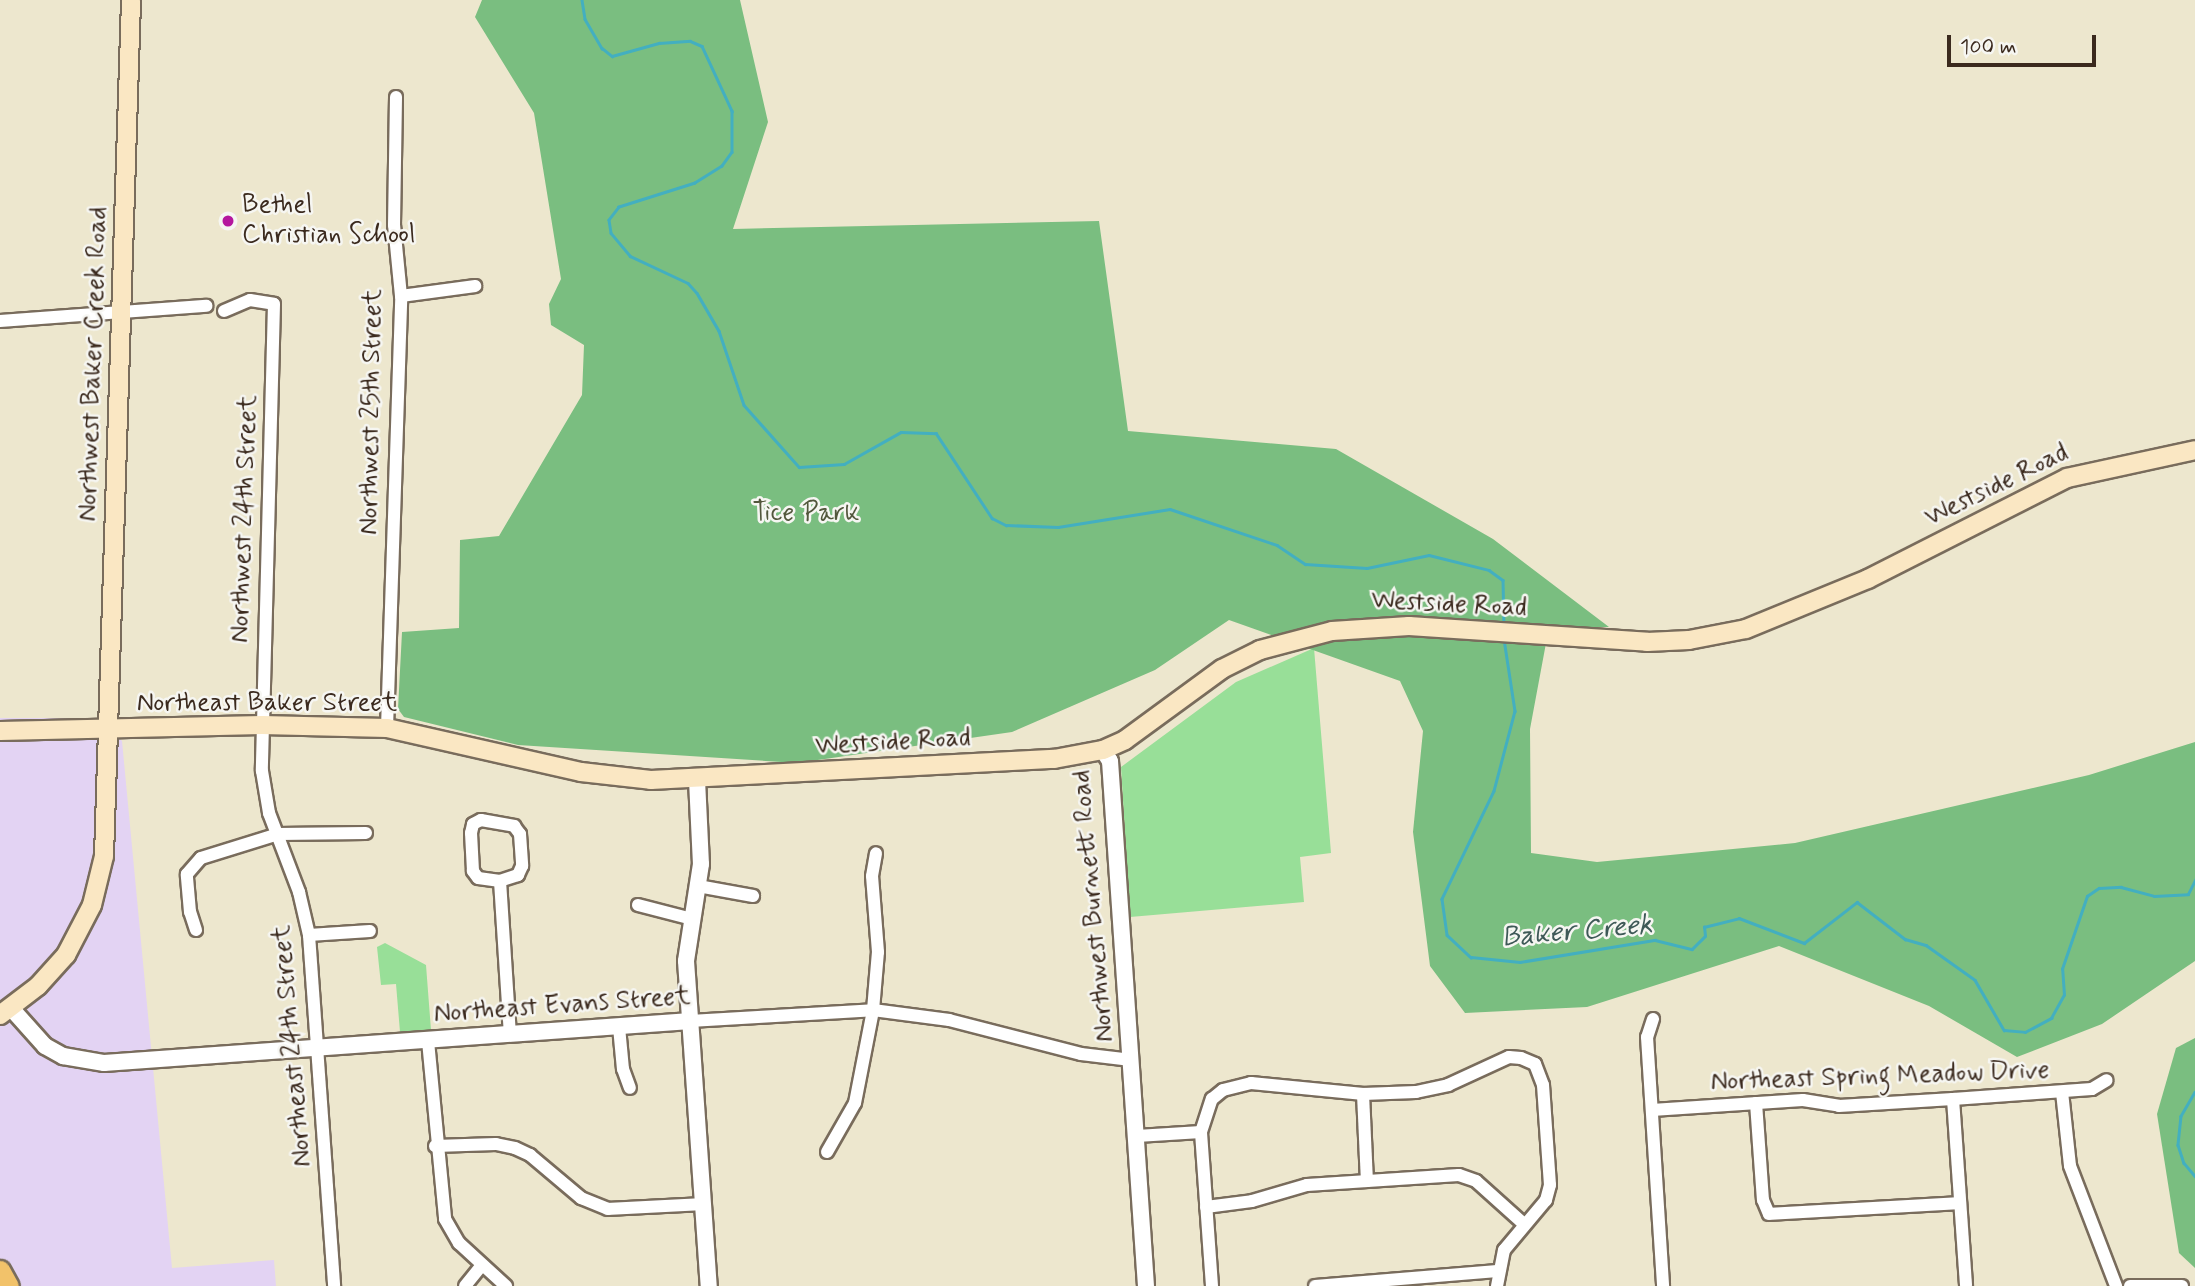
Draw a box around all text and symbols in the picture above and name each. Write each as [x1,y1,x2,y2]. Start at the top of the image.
scale bar [1950,21,2099,65]
text: 100 m [1960,33,2016,61]
place label: Bethel Christian School [242,190,416,252]
street label: Northwest Baker Creek Road [73,206,115,522]
marker: Bethel Christian School [220,213,236,229]
street label: Northwest 25th Street [354,289,390,535]
street label: Northwest 24th Street [225,395,265,643]
street label: Westside Road [1921,438,2073,534]
park label: Tice Park [756,498,856,530]
street label: Westside Road [1371,585,1527,625]
street label: Northeast Baker Street [137,688,397,720]
street label: Westside Road [815,723,971,763]
street label: Northwest Burnett Road [1067,769,1121,1043]
water label: Baker Creek [1500,909,1654,955]
street label: Northeast 24th Street [267,924,319,1168]
street label: Northeast Evans Street [433,981,691,1031]
street label: Northeast Spring Meadow Drive [1708,1055,2052,1099]

